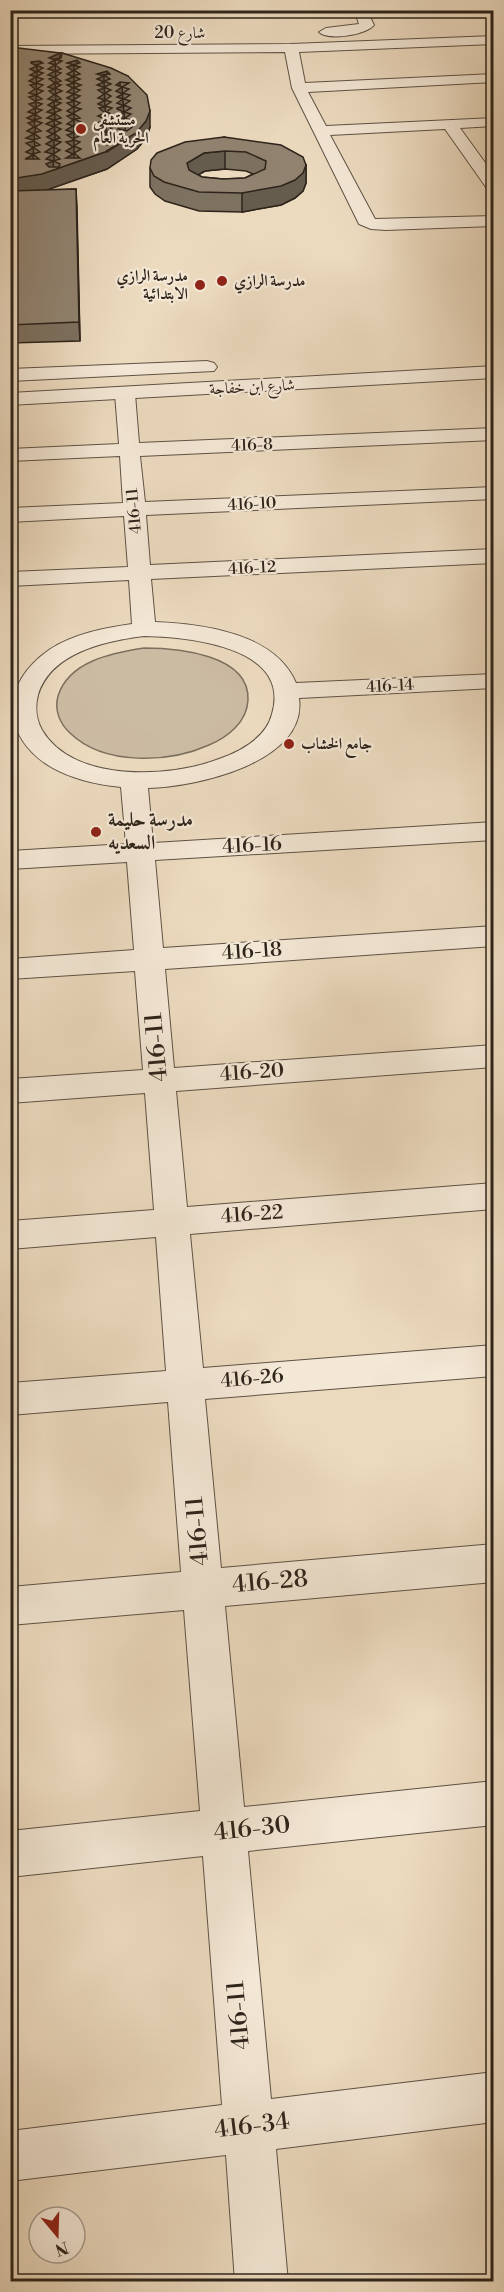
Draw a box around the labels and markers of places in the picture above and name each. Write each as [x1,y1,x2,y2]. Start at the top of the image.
place label: مستشفى الحرية العام [92,110,149,152]
marker: مستشفى الحرية العام [74,122,88,136]
place label: مدرسة الرازي الابتدائية [116,266,188,304]
place label: مدرسة الرازي [234,271,306,294]
marker: مدرسة الرازي [215,274,229,288]
marker: مدرسة الرازي الابتدائية [193,278,207,292]
place label: جامع الخشاب [301,734,372,759]
marker: جامع الخشاب [282,737,296,751]
place label: مدرسة حليمة السعديه [108,808,193,856]
marker: مدرسة حليمة السعديه [89,825,103,839]

